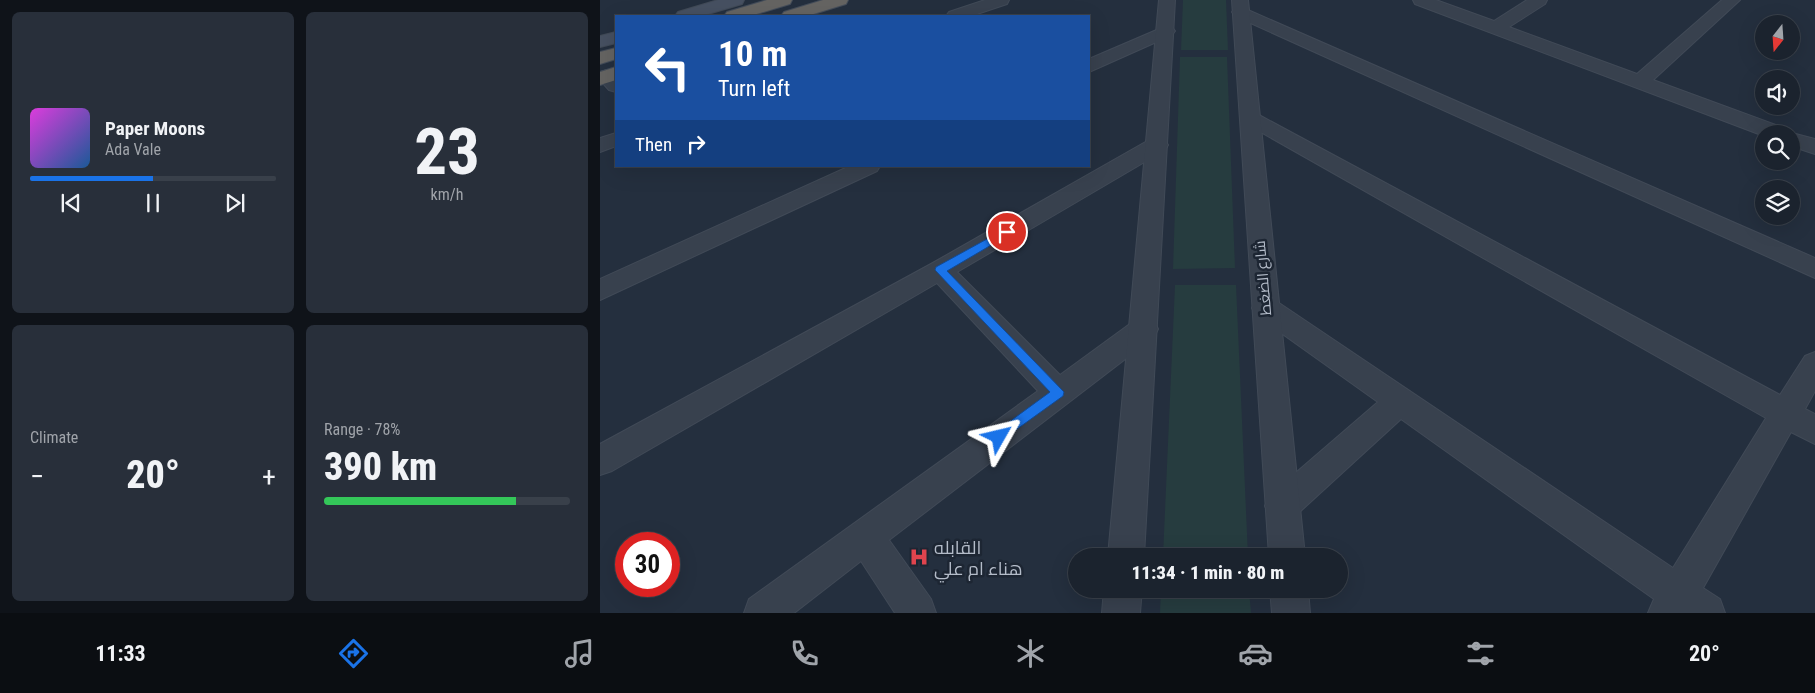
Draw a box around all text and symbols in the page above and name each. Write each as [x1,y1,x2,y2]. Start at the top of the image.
north arrow [1755,15,1800,60]
map controls [1755,15,1800,225]
text: 10 m [718,34,787,75]
icon: left [635,35,700,100]
button: sound [1755,70,1800,115]
text: Turn left [718,76,790,101]
text: 23 [414,114,480,190]
text: Paper Moons [105,117,205,140]
button: search [1755,125,1800,170]
icon: right [682,130,710,158]
text: Then [635,133,672,156]
text: Ada Vale [105,140,161,159]
button: layers [1755,180,1800,225]
text: km/h [431,185,463,204]
icon: previous [57,189,85,217]
icon: pause [139,189,167,217]
icon: next [221,189,249,217]
pin [986,211,1028,253]
icon: arrive [993,218,1021,246]
street label: شارع الضغط [1251,240,1277,316]
position arrow [972,410,1024,462]
text: Range · 78% [324,420,400,439]
text: Climate [30,428,78,447]
text: 390 km [324,445,437,489]
text: 20° [126,453,180,497]
text: − [30,460,44,493]
text: + [262,460,276,493]
speed limit sign: 30 [615,532,680,597]
place label: القابله هناء ام علي [934,537,1023,583]
hospital icon: القابله هناء ام علي [908,546,930,568]
text: 11:34 · 1 min · 80 m [1132,561,1284,584]
icon: directions [336,636,371,671]
icon: music [562,636,597,671]
icon: phone [787,636,822,671]
icon: climate [1013,636,1048,671]
icon: car [1238,636,1273,671]
icon: filters [1463,636,1498,671]
text: 11:33 [95,641,146,666]
text: 20° [1689,641,1720,666]

